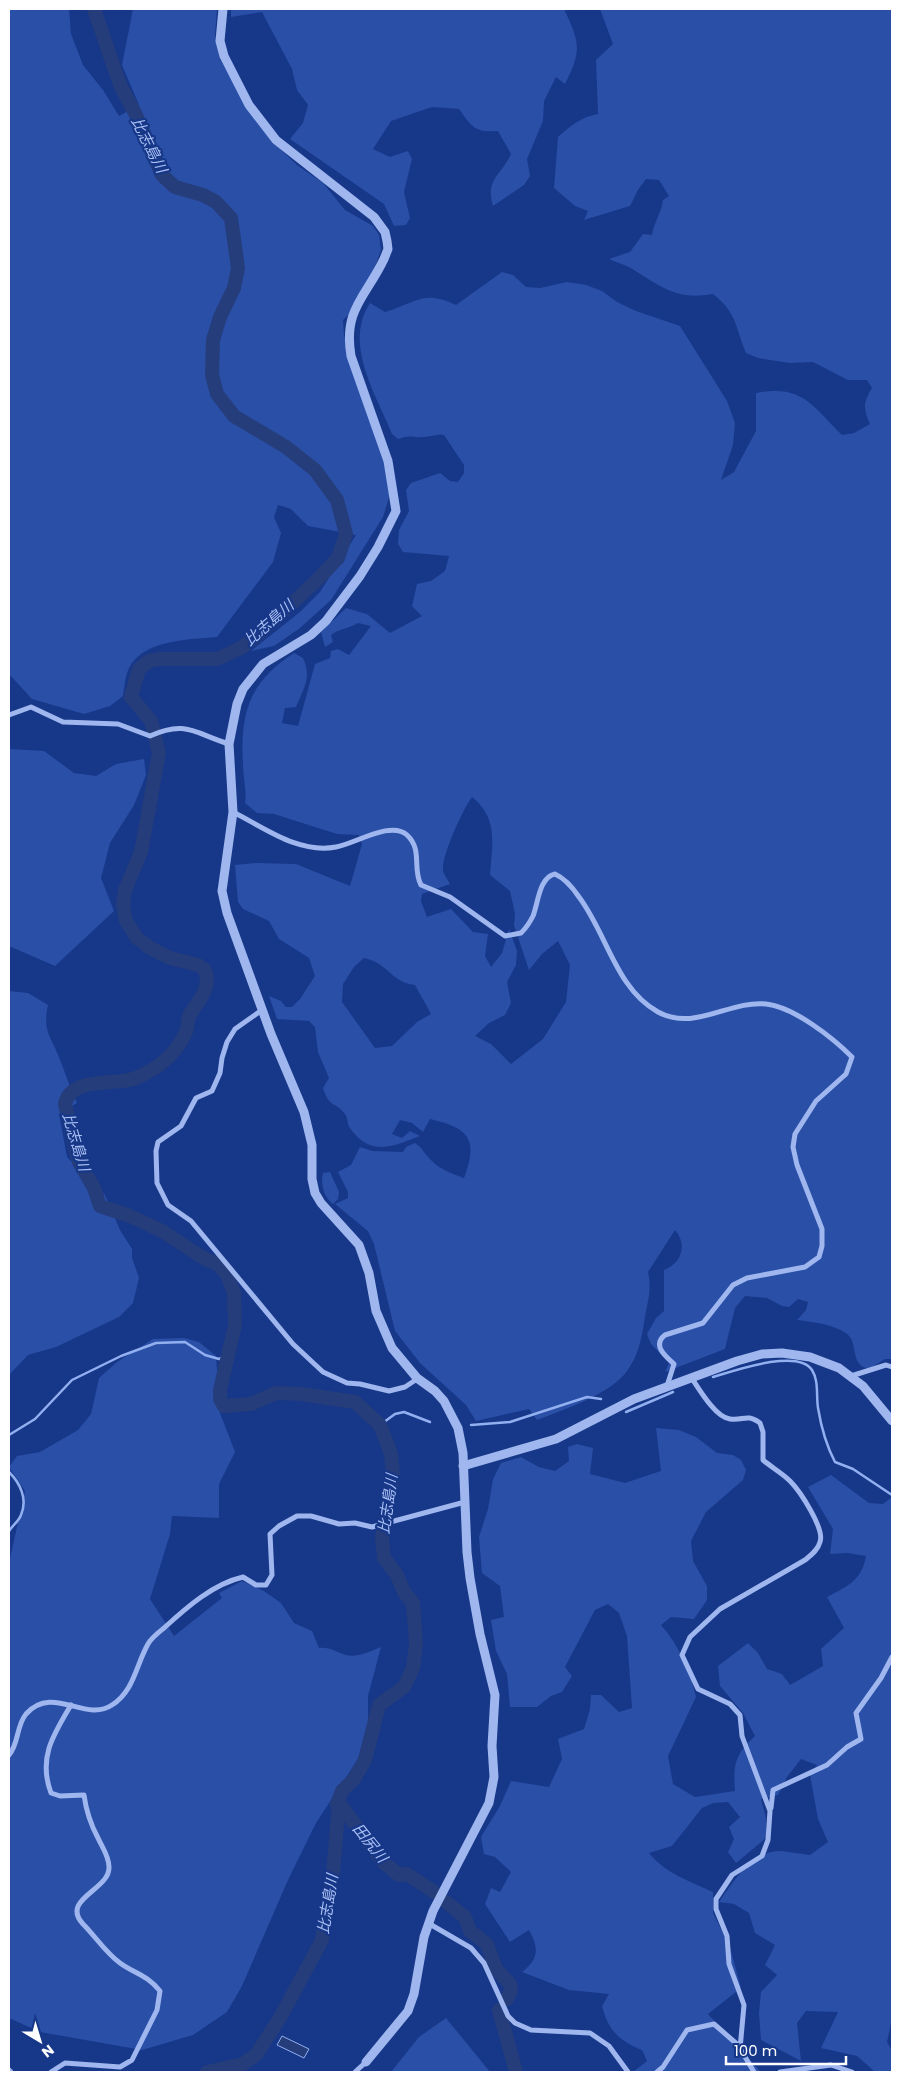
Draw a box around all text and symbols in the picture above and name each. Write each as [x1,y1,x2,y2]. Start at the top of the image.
water label: 比志島川 [126,113,173,178]
water label: 比志島川 [239,594,300,650]
water label: 比志島川 [58,1110,96,1176]
water label: 比志島川 [373,1471,402,1535]
water label: 田尻川 [348,1819,394,1868]
water label: 比志島川 [312,1871,343,1935]
north arrow [15,2016,65,2066]
scale bar [726,2034,846,2066]
text: N [38,2040,58,2062]
text: 100 m [734,2040,777,2061]

